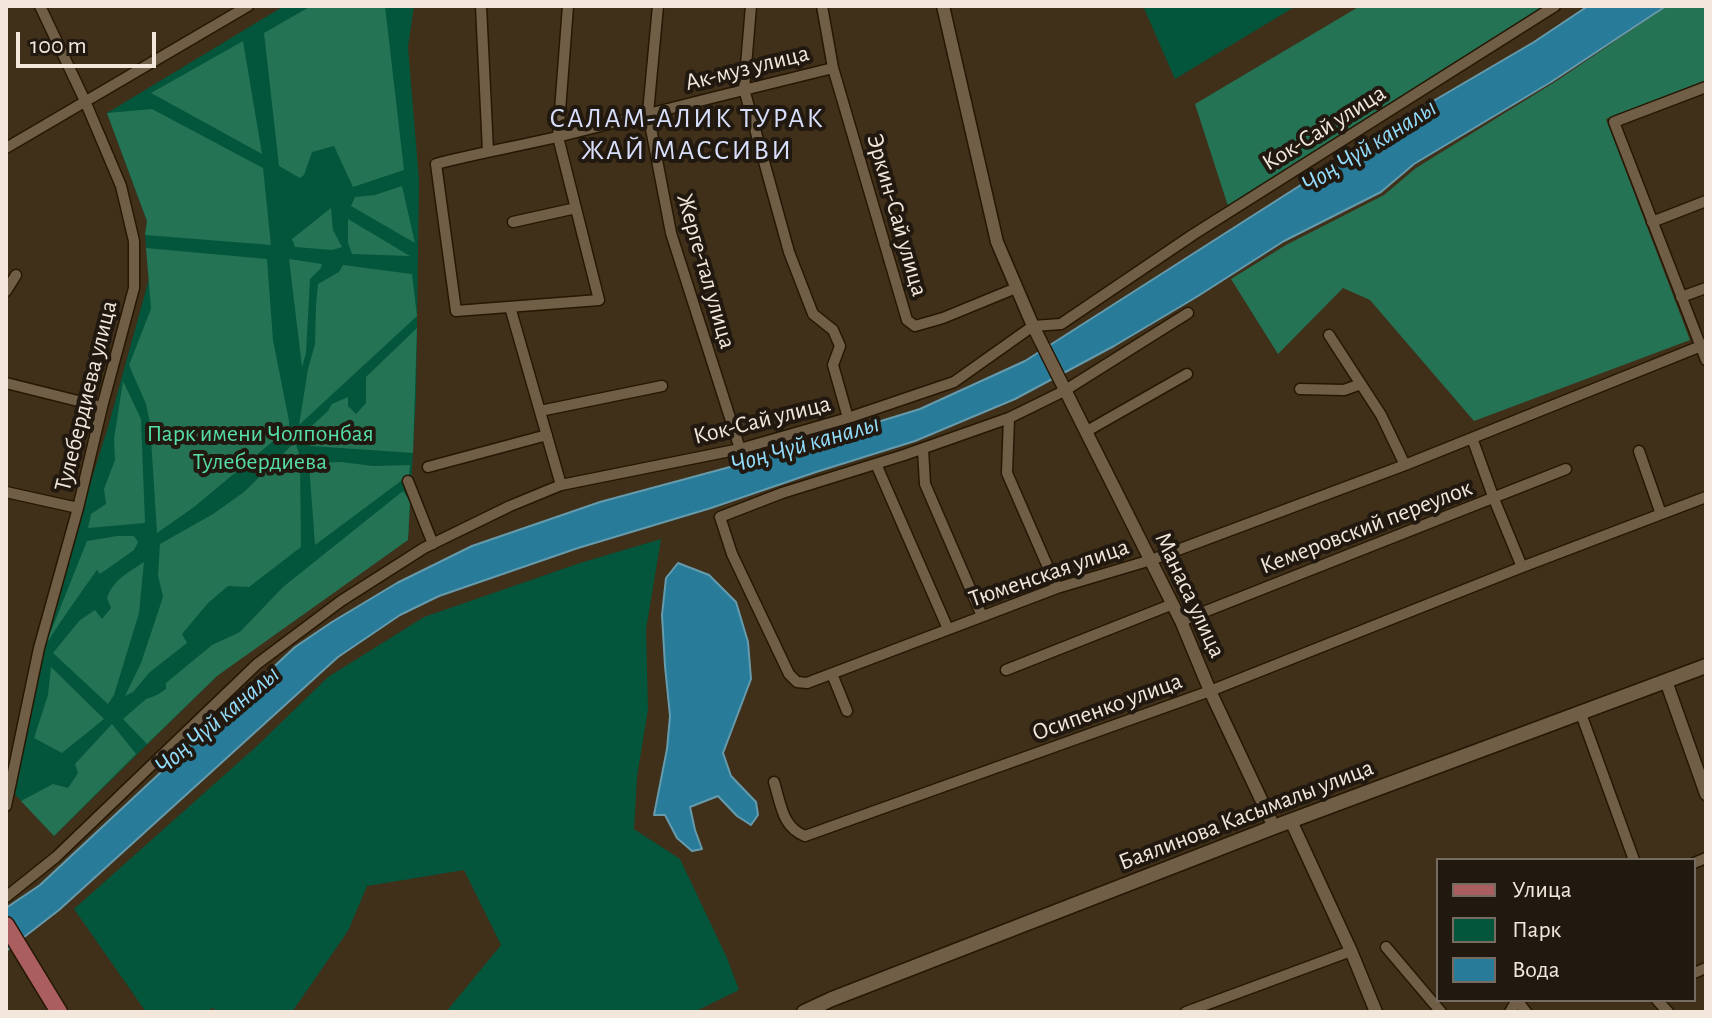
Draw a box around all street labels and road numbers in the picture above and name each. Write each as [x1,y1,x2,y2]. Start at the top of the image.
street label: Ак-муз улица [682,39,812,97]
street label: Кок-Сай улица [1257,79,1391,177]
street label: Эркин-Сай улица [860,130,934,300]
street label: Жерге-тал улица [670,190,742,352]
street label: Тулебердиева улица [48,298,124,494]
street label: Кок-Сай улица [690,389,834,451]
street label: Кемеровский переулок [1256,473,1476,581]
street label: Манаса улица [1148,528,1232,662]
street label: Тюменская улица [965,532,1133,614]
street label: Осипенко улица [1028,667,1186,747]
street label: Баялинова Касымалы улица [1114,753,1378,877]

